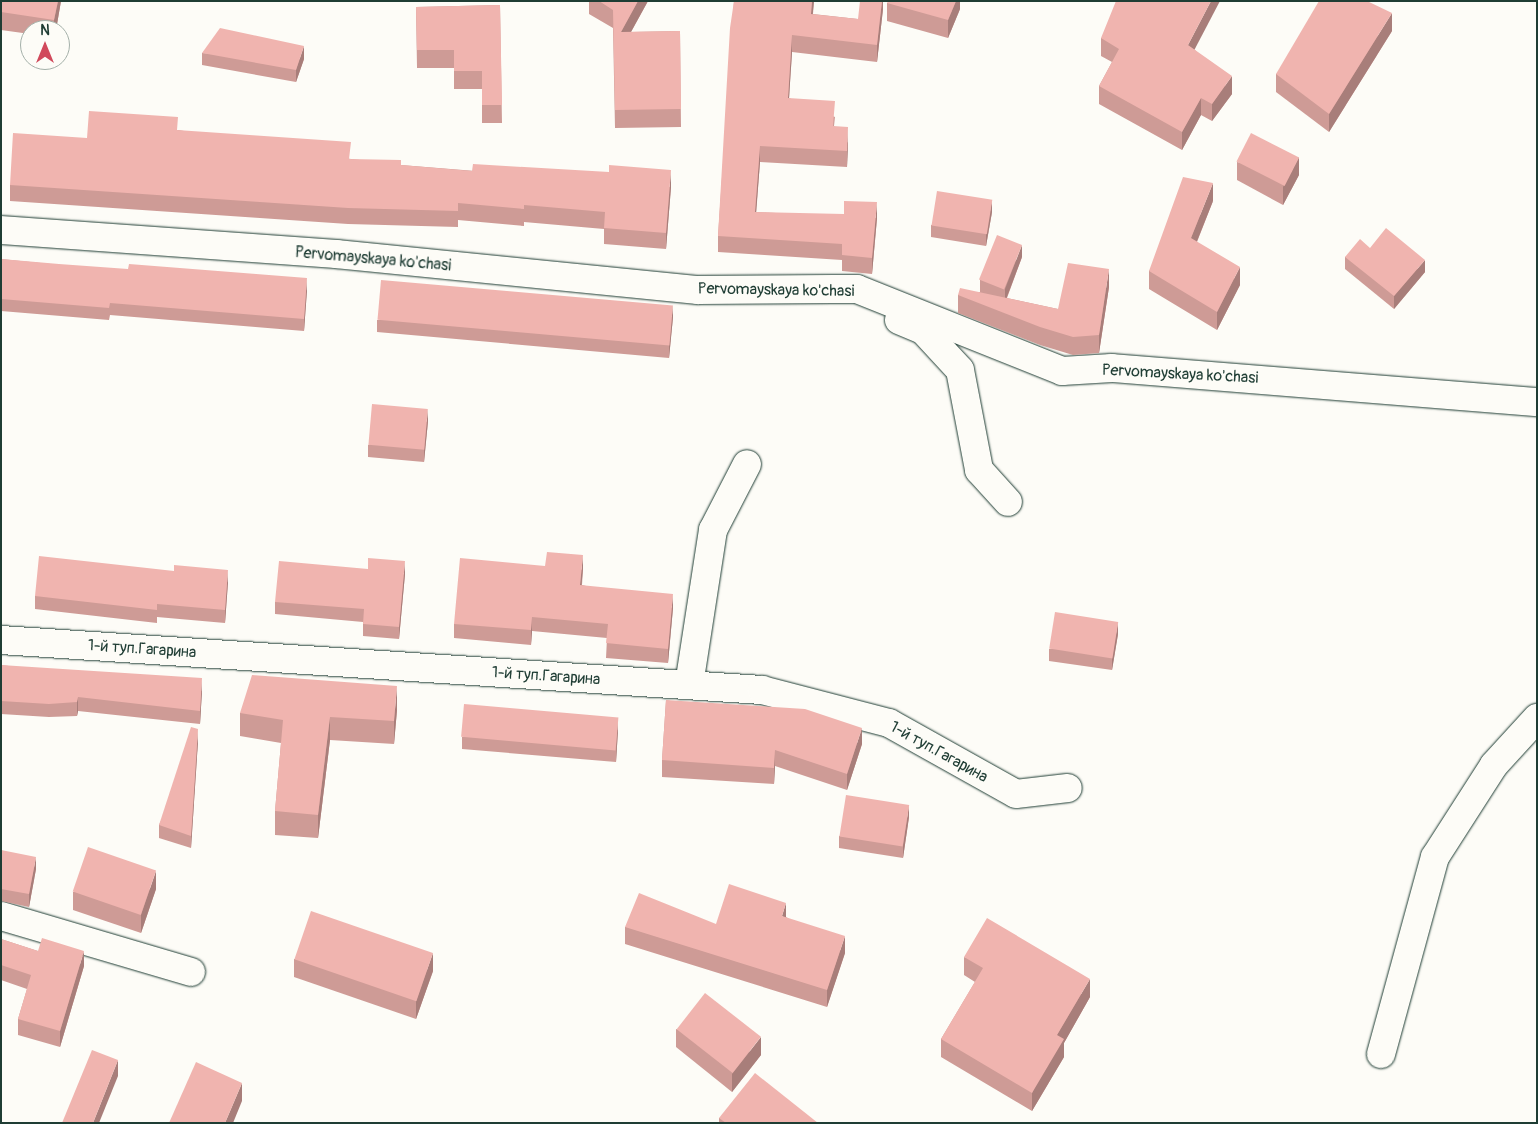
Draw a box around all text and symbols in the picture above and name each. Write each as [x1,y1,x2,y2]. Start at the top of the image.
north arrow [20,20,70,70]
text: N [40,22,50,39]
street label: Pervomayskaya ko'chasi [294,243,452,275]
street label: Pervomayskaya ko'chasi [697,279,855,301]
street label: Pervomayskaya ko'chasi [1101,360,1259,388]
street label: 1-й туп.Гагарина [87,636,197,662]
street label: 1-й туп.Гагарина [491,663,601,689]
street label: 1-й туп.Гагарина [887,717,991,787]

